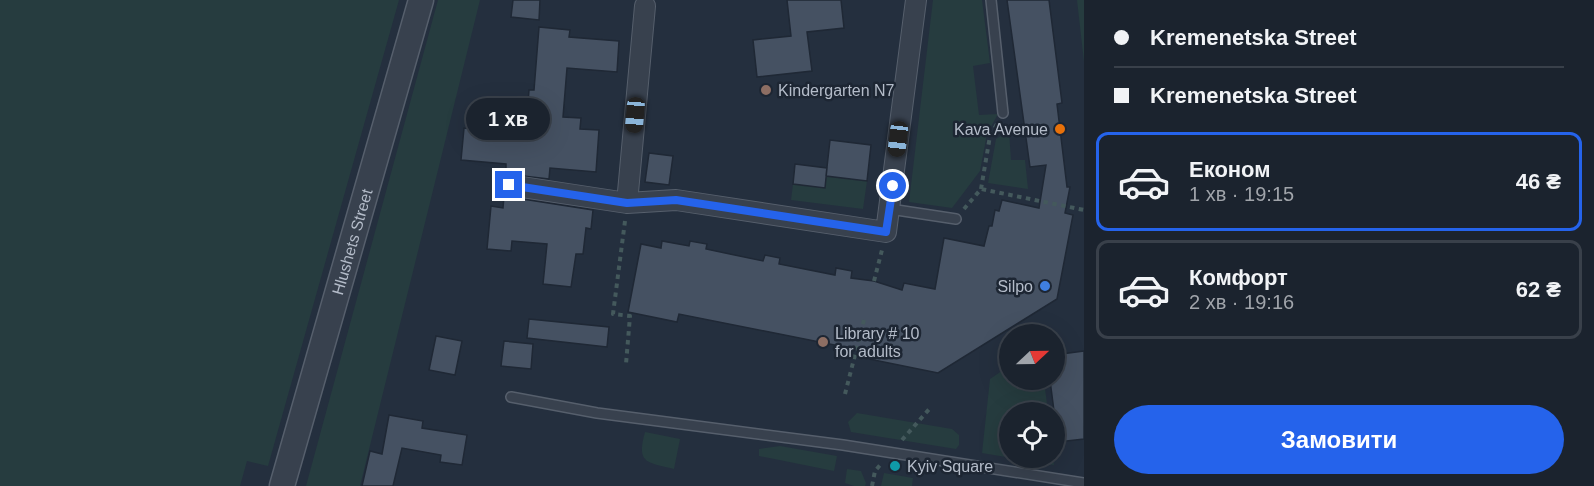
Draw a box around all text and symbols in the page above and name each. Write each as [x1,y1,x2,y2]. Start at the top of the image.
text: Kremenetska Street [1150,25,1357,50]
place label: Kindergarten N7 [778,82,895,99]
marker: Kindergarten N7 [759,83,773,97]
text: Kremenetska Street [1150,83,1357,108]
car [624,96,646,134]
callout: 1 хв [467,98,551,140]
text: 1 хв [488,108,528,130]
car [887,120,909,158]
place label: Kava Avenue [954,121,1048,138]
marker: Kava Avenue [1053,122,1067,136]
icon: car [1117,155,1171,209]
text: Економ [1189,157,1271,182]
text: 46 ₴ [1516,169,1561,194]
route end [495,171,522,198]
route start [879,172,906,199]
text: 1 хв · 19:15 [1189,183,1294,205]
street label: Hlushets Street [329,186,375,297]
icon: car [1117,263,1171,317]
text: Комфорт [1189,265,1288,290]
text: 62 ₴ [1516,277,1561,302]
place label: Silpo [997,278,1033,295]
marker: Silpo [1038,279,1052,293]
text: 2 хв · 19:16 [1189,291,1294,313]
north arrow [999,324,1065,390]
map controls [999,324,1065,468]
place label: Library # 10 for adults [835,325,920,360]
marker: Library # 10 for adults [816,335,830,349]
button: locate [999,402,1065,468]
button: Замовити [1114,405,1564,474]
place label: Kyiv Square [907,458,993,475]
marker: Kyiv Square [888,459,902,473]

